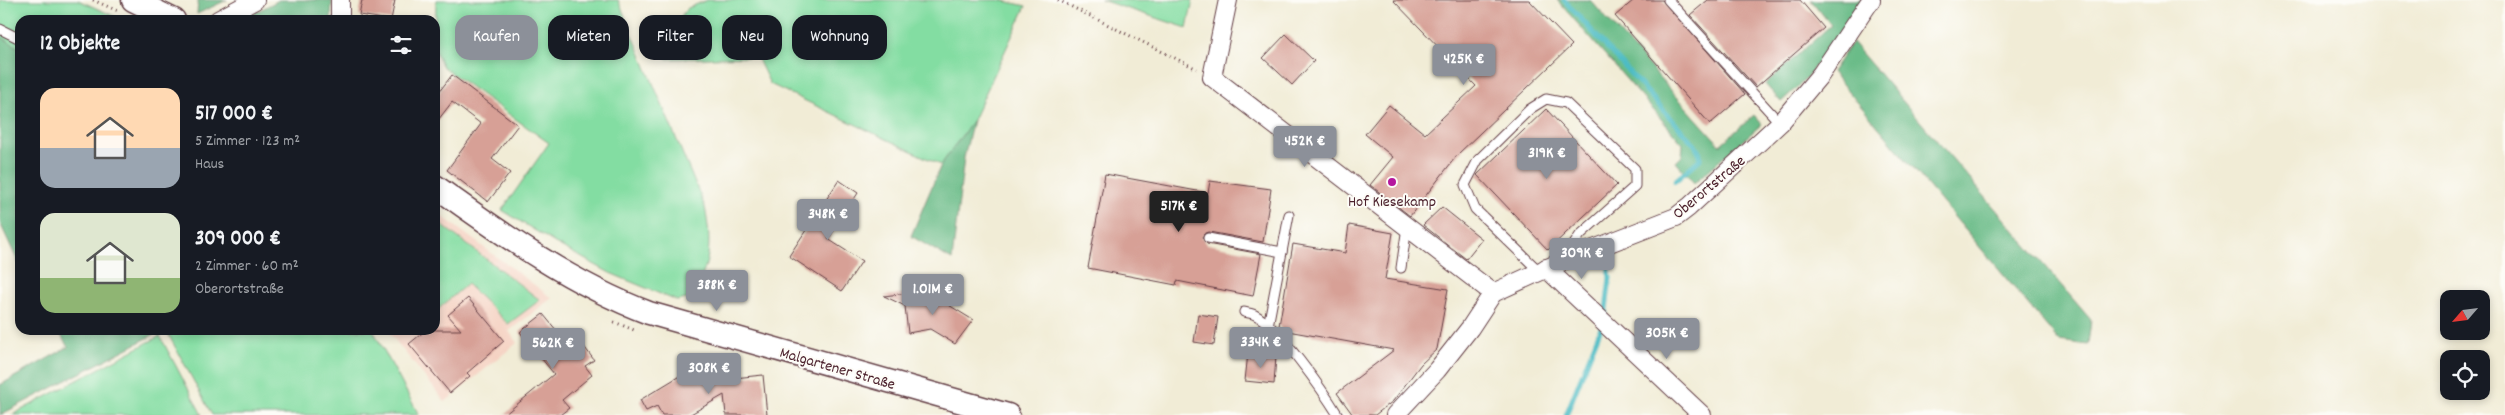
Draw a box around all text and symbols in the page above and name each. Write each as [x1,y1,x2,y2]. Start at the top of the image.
chip: Kaufen [455,15,538,60]
chip: Mieten [548,15,629,60]
chip: Filter [639,15,712,60]
chip: Neu [722,15,782,60]
chip: Wohnung [792,15,887,60]
text: 12 Objekte [40,30,120,60]
icon: filters [387,31,415,59]
pin: 425K € [1423,44,1505,86]
text: 425K € [1443,48,1485,71]
text: 517 000 € [195,100,273,130]
icon: home [80,108,140,168]
pin: 452K € [1264,126,1346,168]
text: 5 Zimmer · 123 m² [195,130,300,153]
text: 452K € [1284,130,1326,153]
pin: 319K € [1506,138,1588,180]
text: 319K € [1528,142,1566,165]
street label: Oberortstraße [1668,151,1751,225]
text: Haus [195,153,224,176]
marker: Hof Kiesekamp [1386,176,1398,188]
pin: 517K € [1138,190,1220,233]
place label: Hof Kiesekamp [1348,191,1436,214]
text: 517K € [1160,195,1198,218]
pin: 348K € [787,198,869,241]
text: 348K € [808,203,848,226]
text: 309 000 € [195,225,281,255]
icon: home [80,233,140,293]
pin: 309K € [1541,238,1623,280]
text: 309K € [1560,242,1604,265]
text: 2 Zimmer · 60 m² [195,255,299,278]
pin: 388K € [676,270,758,312]
text: 388K € [697,274,737,297]
pin: 1.01M € [887,274,979,316]
text: Oberortstraße [195,278,284,301]
text: 1.01M € [913,278,953,301]
north arrow [2440,290,2490,340]
map controls [2440,290,2490,400]
pin: 305K € [1626,318,1708,360]
text: 305K € [1645,322,1689,345]
pin: 334K € [1220,326,1302,369]
pin: 562K € [512,328,594,370]
text: 334K € [1241,331,1281,354]
text: 562K € [532,332,574,355]
street label: Malgartener Straße [777,342,898,397]
button: locate [2440,350,2490,400]
pin: 308K € [668,352,750,395]
text: 308K € [688,357,730,380]

